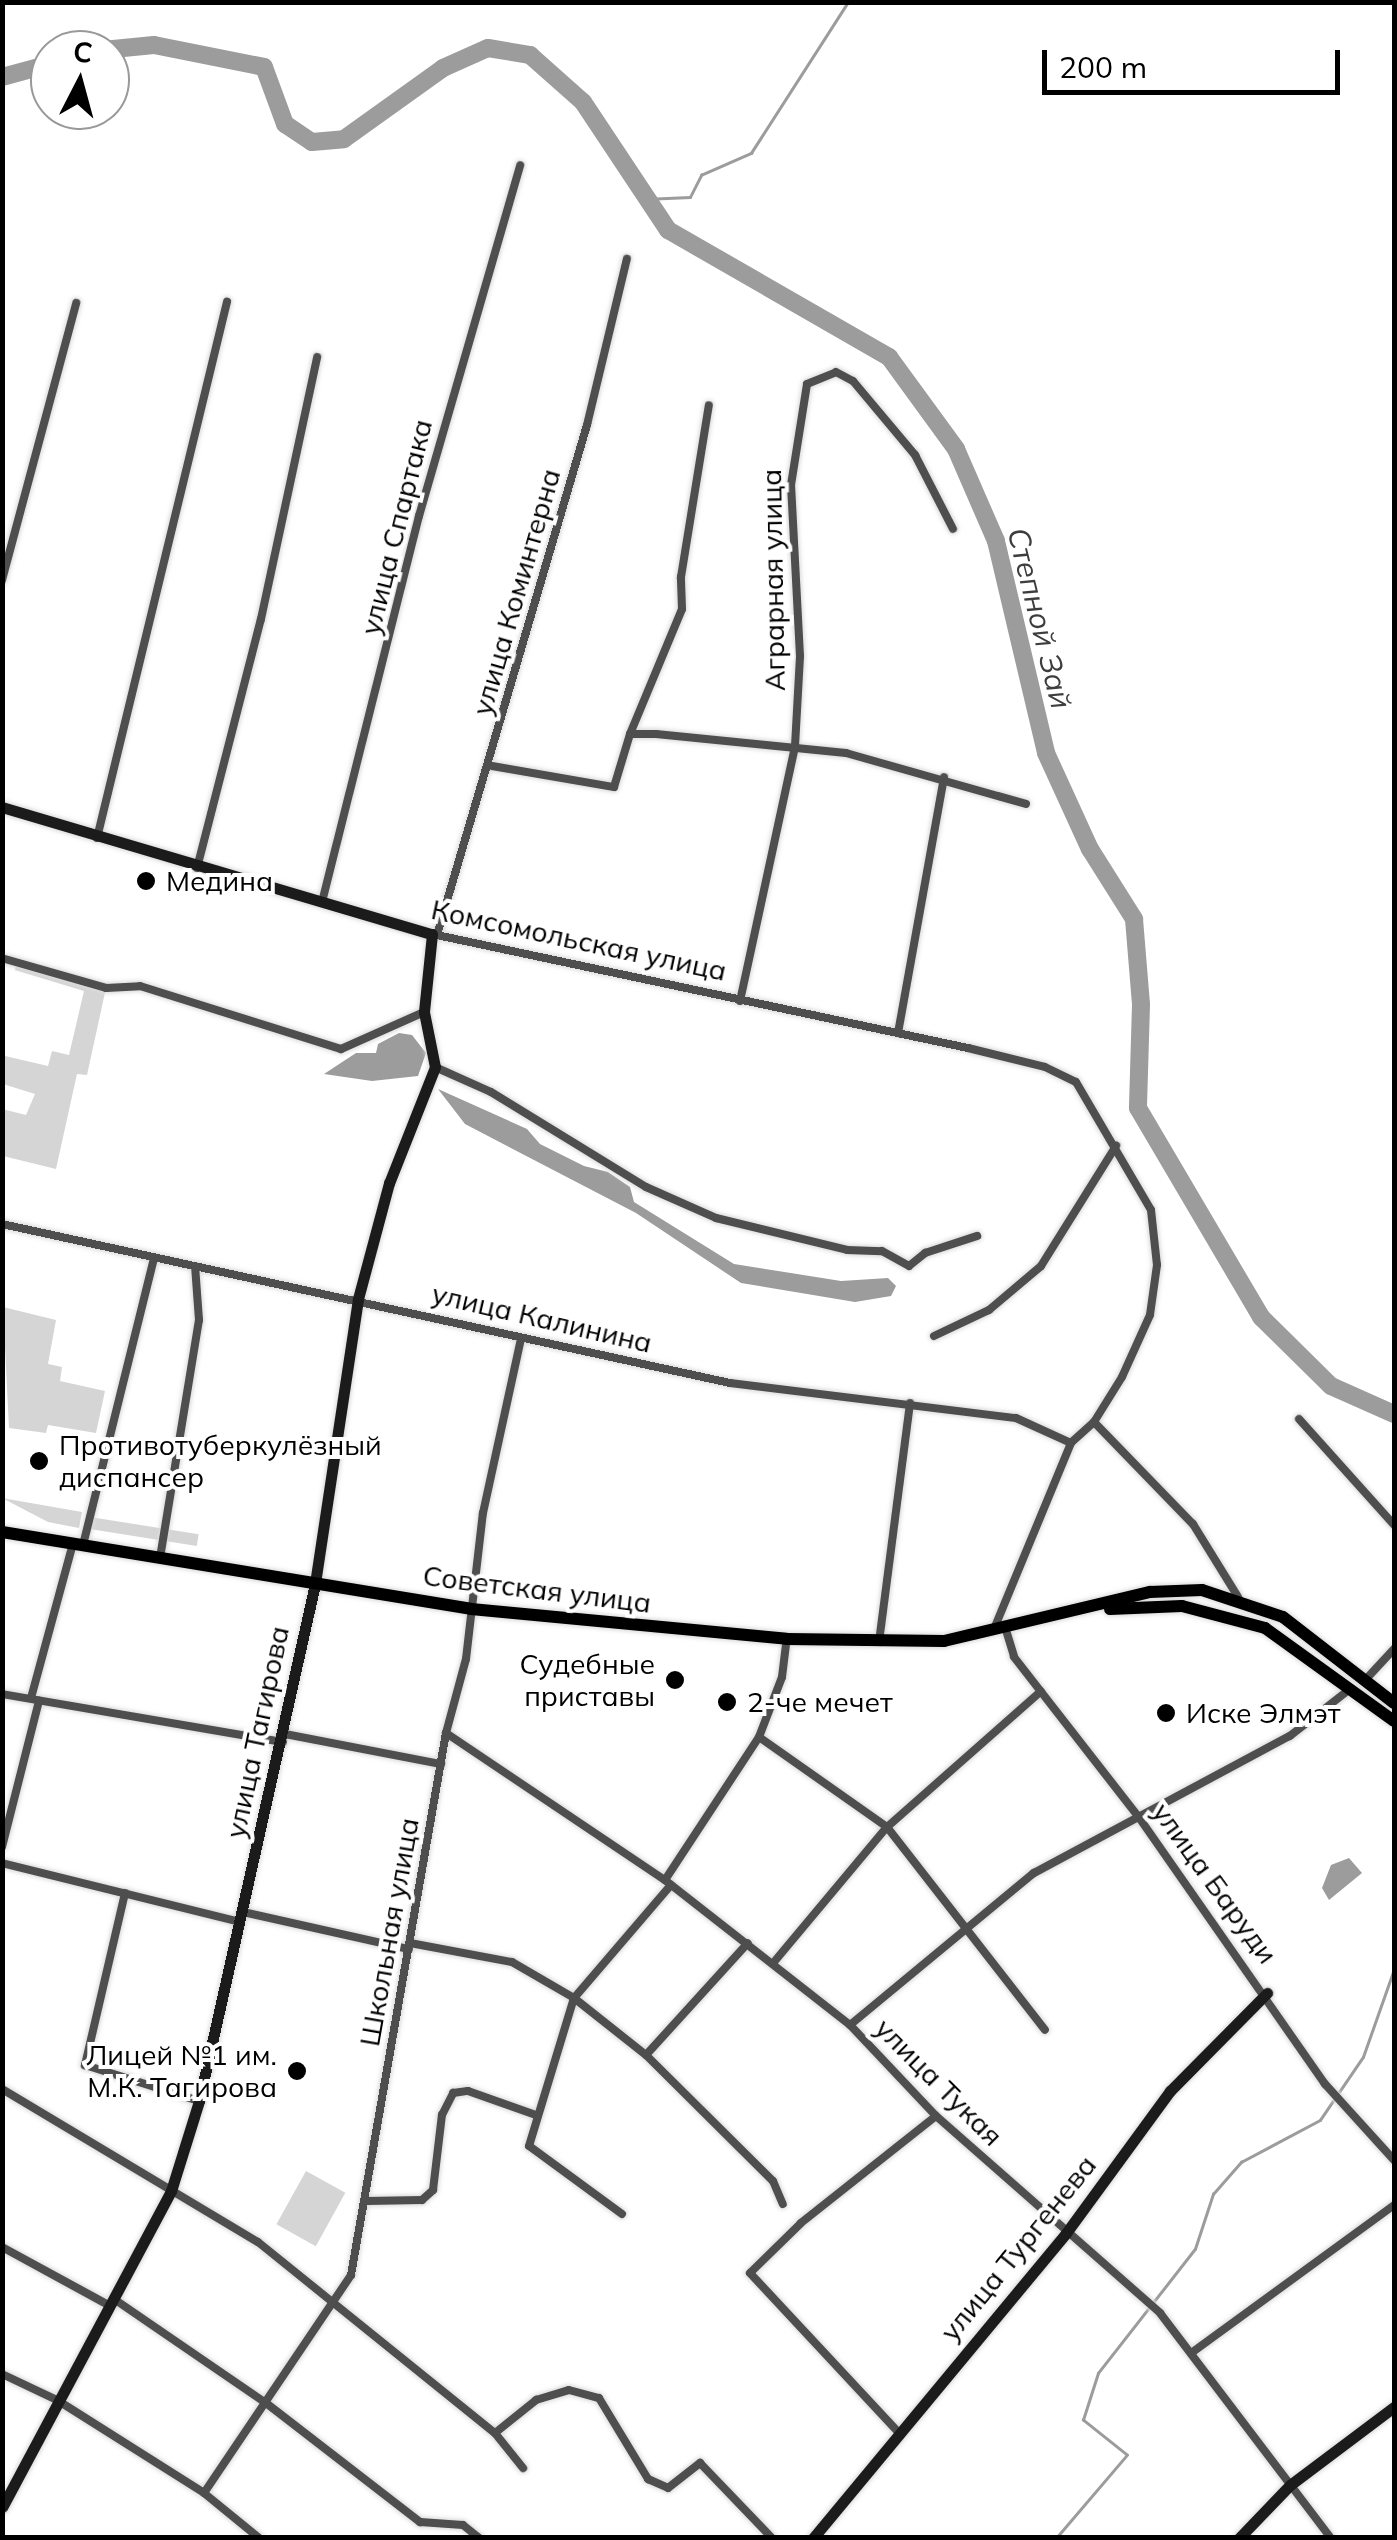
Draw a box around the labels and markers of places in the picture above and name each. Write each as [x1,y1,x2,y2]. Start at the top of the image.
place label: Медина [166,864,273,898]
marker: Медина [135,870,157,892]
place label: Противотуберкулёзный диспансер [59,1428,382,1494]
marker: Противотуберкулёзный диспансер [28,1450,50,1472]
place label: Судебные приставы [520,1647,655,1713]
marker: Судебные приставы [664,1669,686,1691]
place label: 2-че мечет [747,1685,893,1719]
marker: 2-че мечет [716,1691,738,1713]
place label: Иске Элмэт [1186,1696,1341,1730]
marker: Иске Элмэт [1155,1702,1177,1724]
place label: Лицей №1 им. М.К. Тагирова [86,2038,277,2104]
marker: Лицей №1 им. М.К. Тагирова [286,2060,308,2082]

